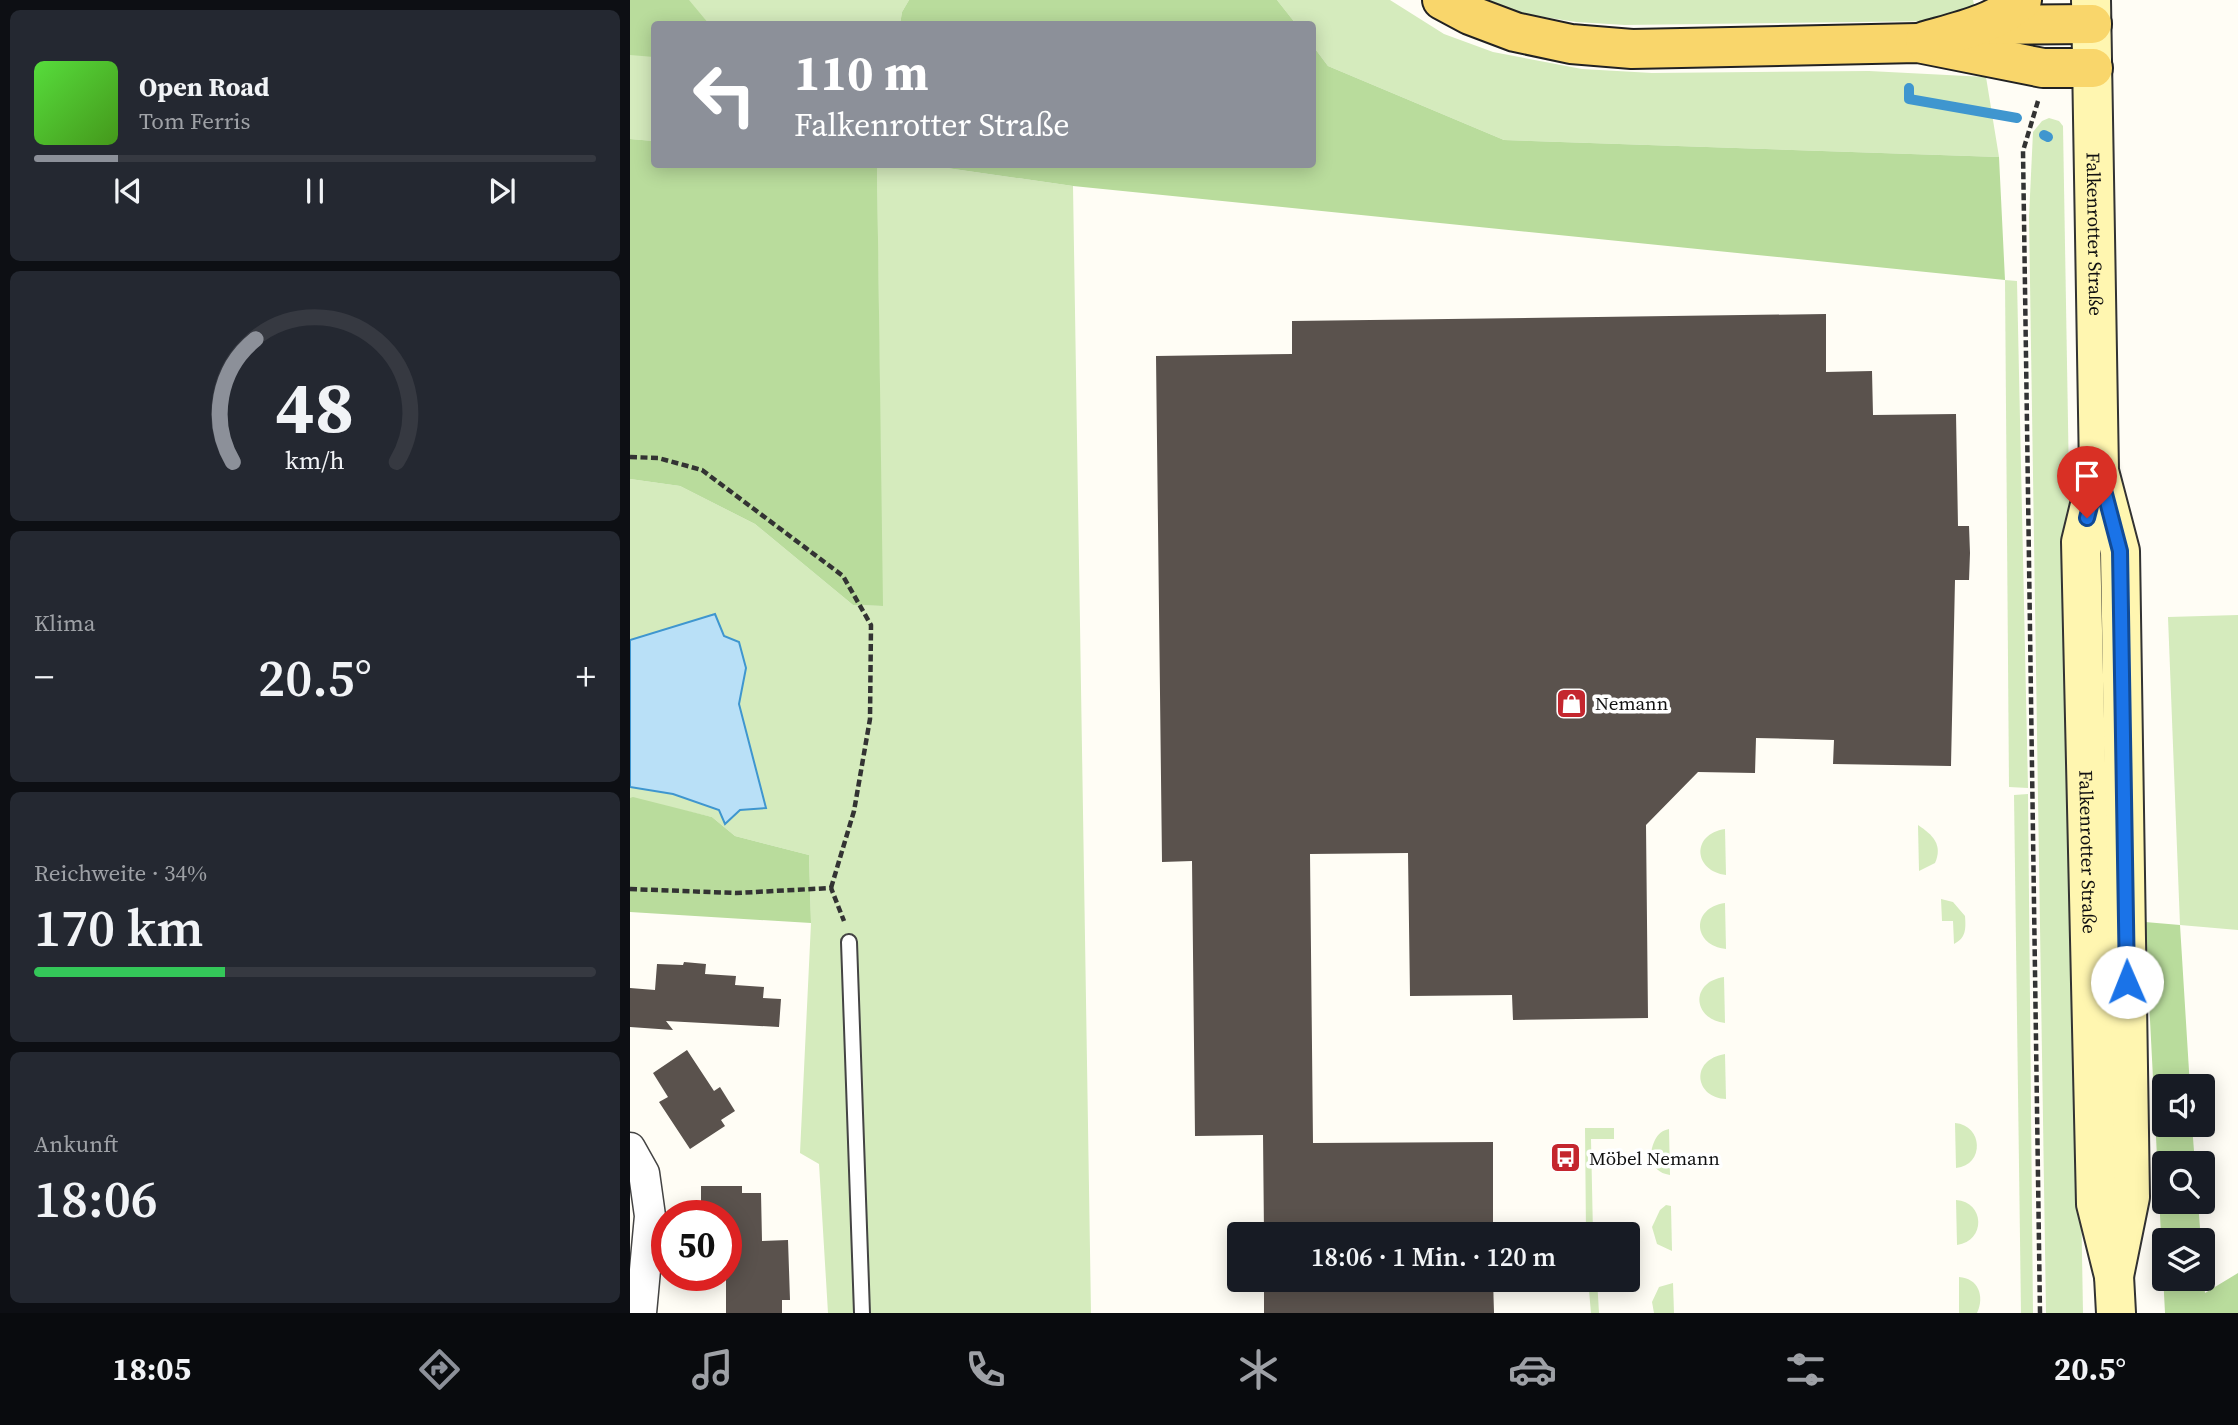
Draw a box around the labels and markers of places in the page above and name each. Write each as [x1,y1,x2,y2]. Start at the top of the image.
pin [2057,446,2117,518]
shop icon: Nemann [1555,686,1589,720]
place label: Nemann [1595,690,1668,716]
bus stop icon: Möbel Nemann [1549,1141,1583,1175]
place label: Möbel Nemann [1589,1145,1720,1171]

